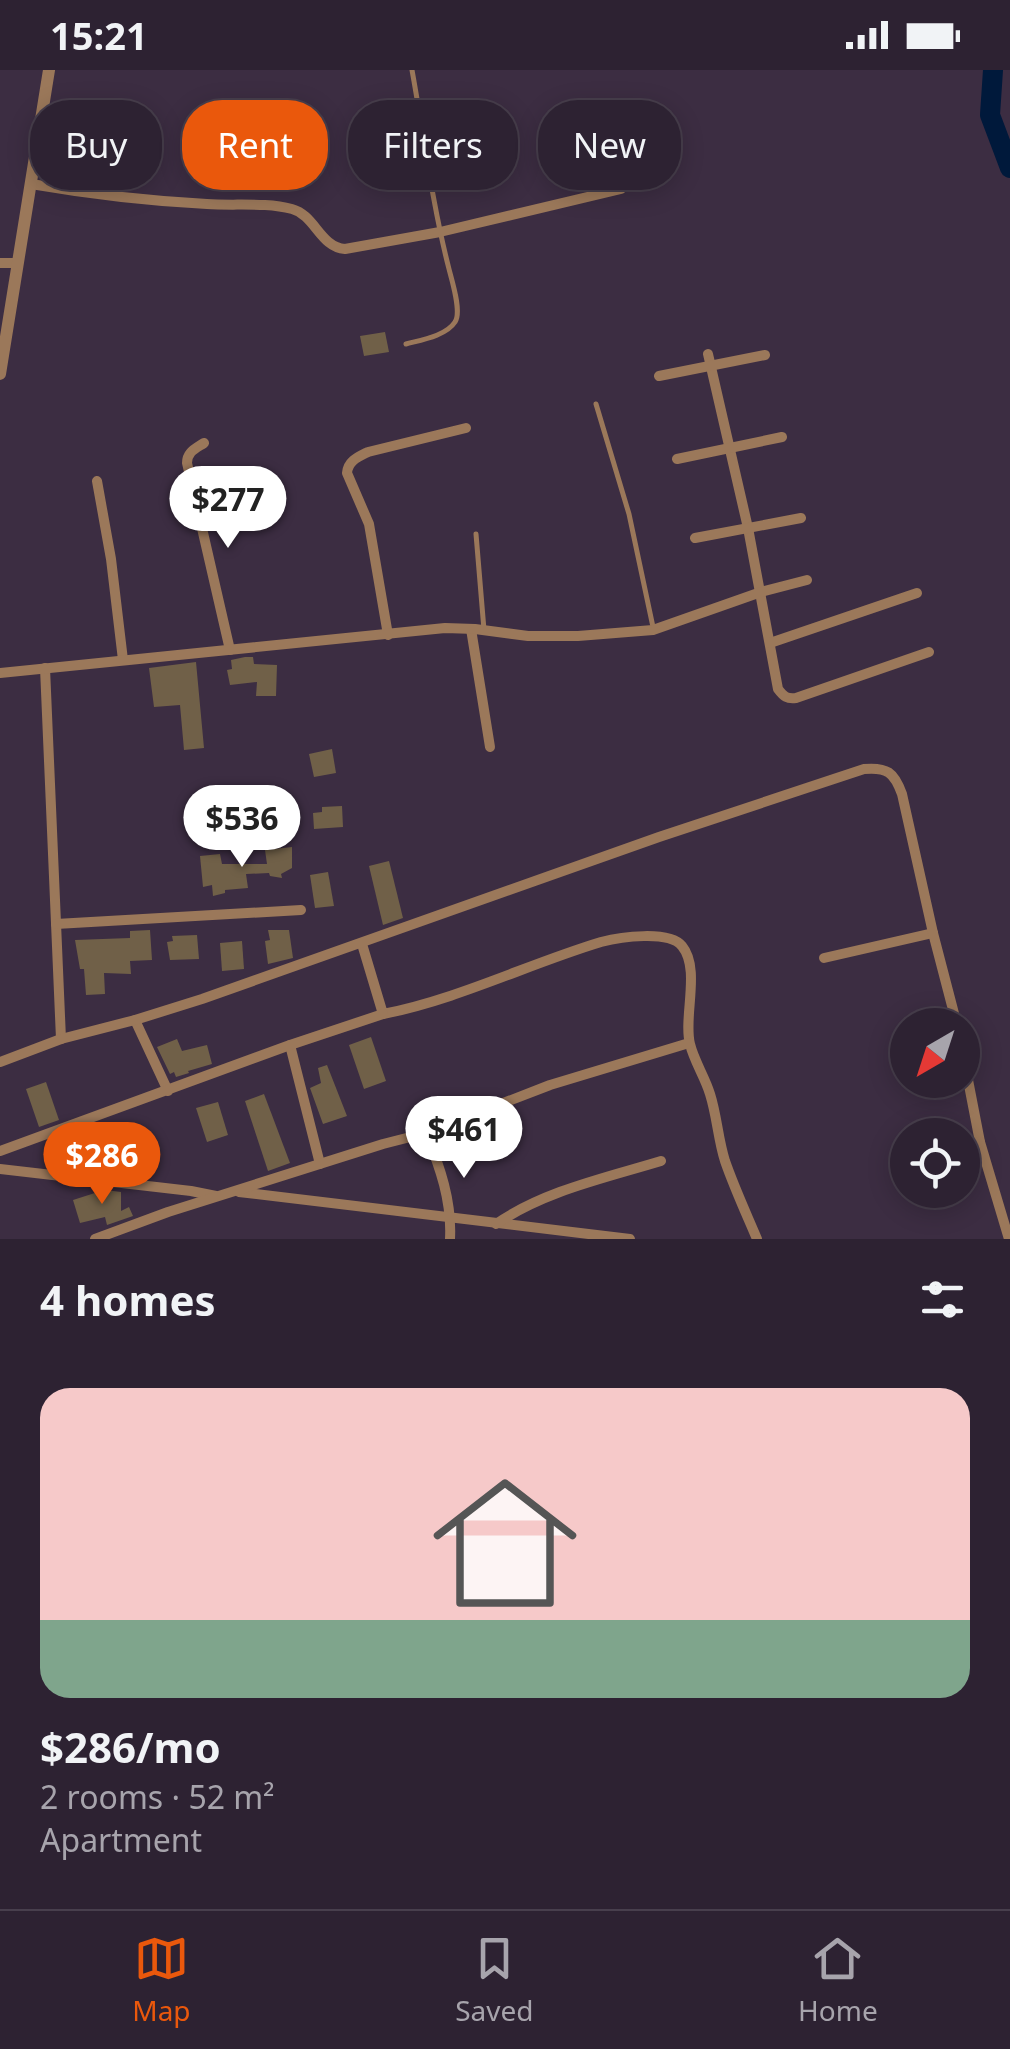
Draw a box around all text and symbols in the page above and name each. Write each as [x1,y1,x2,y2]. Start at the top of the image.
text: 15:21 [50,9,148,61]
chip: Buy [30,100,162,190]
chip: Rent [182,100,328,190]
chip: Filters [348,100,518,190]
chip: New [538,100,681,190]
pin: $277 [169,466,287,551]
text: $277 [191,477,265,520]
pin: $536 [183,785,301,870]
text: $536 [205,796,279,839]
north arrow [890,1008,980,1098]
map controls [890,1008,980,1208]
pin: $461 [405,1096,523,1181]
text: $461 [427,1107,501,1150]
button: locate [890,1118,980,1208]
pin: $286 [43,1122,161,1207]
text: $286 [65,1133,139,1176]
text: 4 homes [40,1271,216,1328]
icon: filters [915,1272,970,1327]
icon: home [415,1453,595,1633]
text: $286/mo [40,1718,221,1775]
text: 2 rooms · 52 m² [40,1775,274,1818]
text: Apartment [40,1818,202,1861]
tab: Map [132,1931,191,2029]
tab: Saved [455,1931,533,2029]
tab: Home [798,1931,878,2029]

